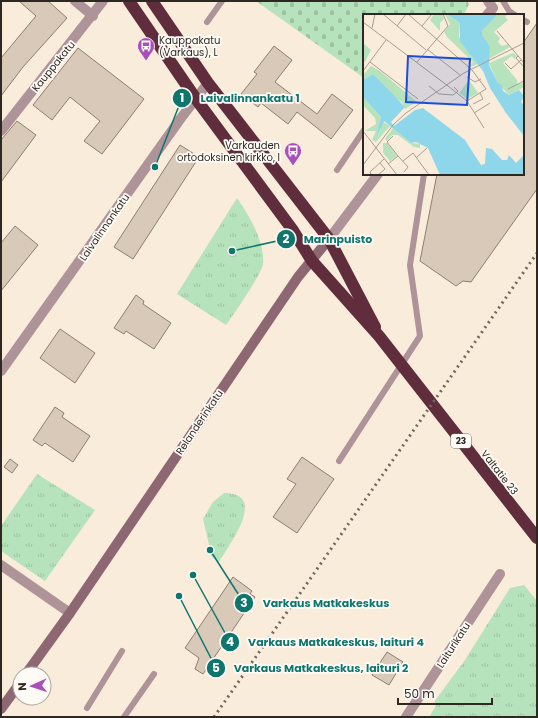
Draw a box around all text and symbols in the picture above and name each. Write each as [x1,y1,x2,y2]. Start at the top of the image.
inset map [363,14,524,175]
place label: Kauppakatu (Varkaus), L [159,33,220,60]
bus stop icon: Kauppakatu (Varkaus), L [136,36,156,61]
street label: Kauppakatu [28,38,79,95]
callout: Laivalinnankatu 1 [172,87,308,110]
text: 1 [180,89,184,106]
text: Laivalinnankatu 1 [200,90,300,106]
place label: Varkauden ortodoksinen kirkko, I [177,138,280,165]
bus stop icon: Varkauden ortodoksinen kirkko, I [283,141,303,166]
street label: Laivalinnankatu [76,191,133,264]
callout: Marinpuisto [276,228,380,251]
text: 2 [283,230,290,247]
text: Marinpuisto [304,231,372,247]
street label: Relanderinkatu [172,387,227,458]
road number: 23 [451,434,471,448]
street label: Valtatie 23 [477,447,522,498]
callout: Varkaus Matkakeskus [234,591,397,614]
text: 3 [240,594,248,611]
text: Varkaus Matkakeskus [263,595,389,611]
street label: Laiturikatu [433,619,474,671]
callout: Varkaus Matkakeskus, laituri 4 [220,630,432,653]
text: 4 [226,633,234,650]
text: Varkaus Matkakeskus, laituri 4 [248,634,424,650]
callout: Varkaus Matkakeskus, laituri 2 [206,657,417,680]
text: 5 [212,659,220,676]
text: Varkaus Matkakeskus, laituri 2 [234,660,408,676]
north arrow [12,666,52,706]
scale bar [398,680,492,706]
text: N [14,682,30,691]
text: 50 m [404,685,435,702]

